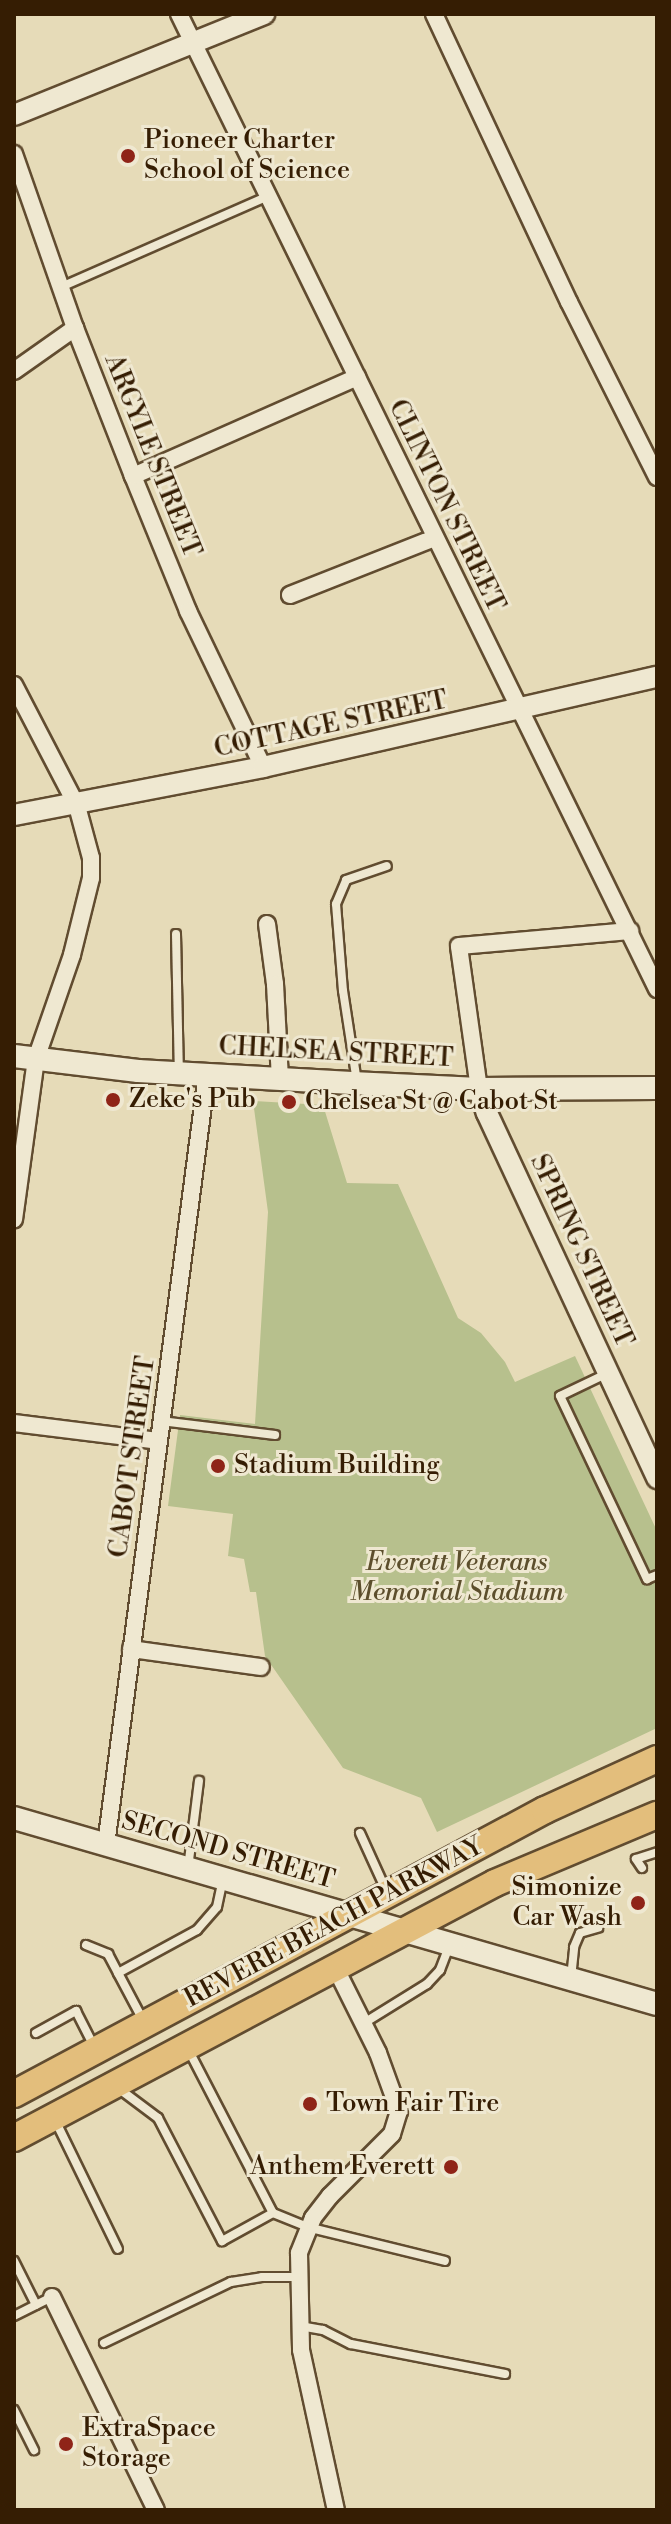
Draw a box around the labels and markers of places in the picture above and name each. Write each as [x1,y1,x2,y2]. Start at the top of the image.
place label: Pioneer Charter School of Science [144,125,350,186]
marker: Pioneer Charter School of Science [119,147,137,165]
place label: Zeke's Pub [129,1084,256,1116]
place label: Chelsea St @ Cabot St [305,1086,558,1118]
marker: Zeke's Pub [104,1091,122,1109]
marker: Chelsea St @ Cabot St [280,1093,298,1111]
place label: Stadium Building [234,1450,440,1482]
marker: Stadium Building [209,1457,227,1475]
place label: Simonize Car Wash [511,1872,622,1934]
marker: Simonize Car Wash [629,1894,647,1912]
place label: Town Fair Tire [326,2088,499,2120]
marker: Town Fair Tire [301,2095,319,2113]
place label: Anthem Everett [250,2151,435,2183]
marker: Anthem Everett [442,2158,460,2176]
place label: ExtraSpace Storage [82,2413,216,2474]
marker: ExtraSpace Storage [57,2435,75,2453]

